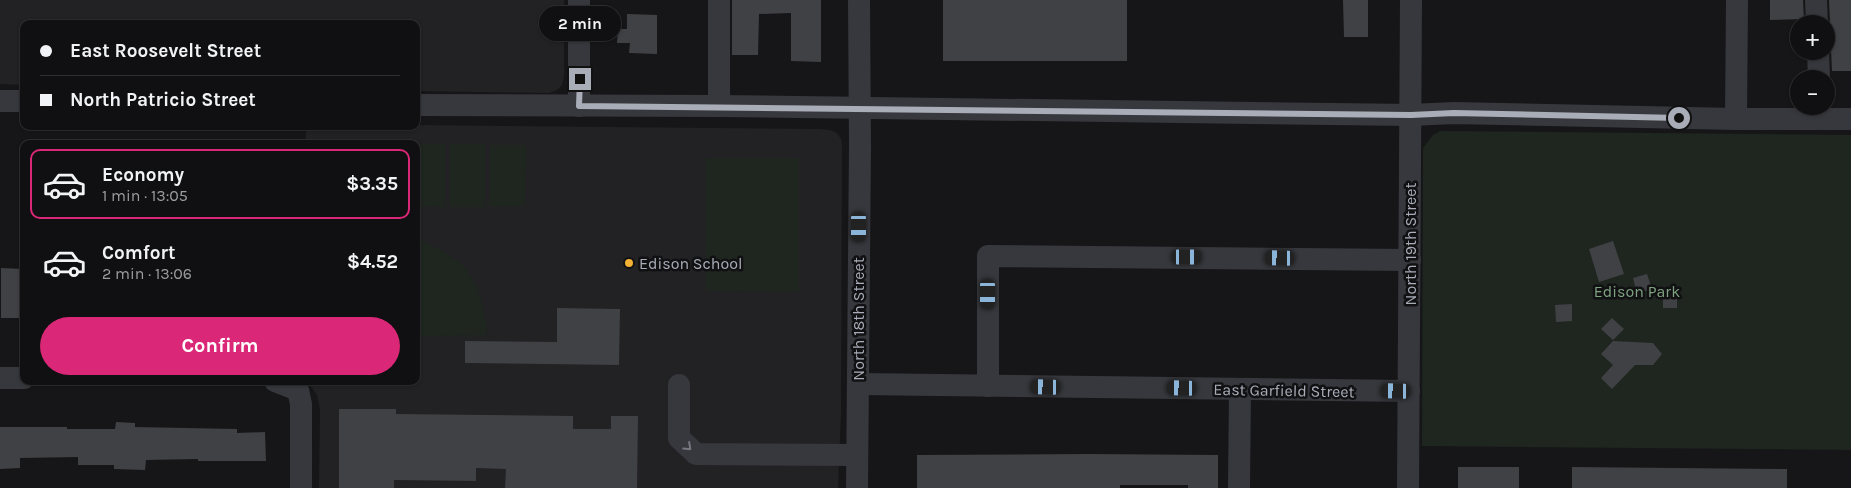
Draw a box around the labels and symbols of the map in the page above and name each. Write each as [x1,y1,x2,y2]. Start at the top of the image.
callout: 2 min [539,7,621,42]
route end [569,68,591,90]
route start [1668,107,1690,129]
street label: North 19th Street [1401,183,1420,305]
car [851,212,866,242]
car [1172,250,1202,265]
car [1264,250,1295,266]
place label: Edison School [639,254,742,273]
marker: Edison School [623,257,635,269]
street label: North 18th Street [849,257,868,381]
car [980,279,995,309]
park label: Edison Park [1594,282,1680,301]
car [1030,379,1061,395]
car [1166,380,1197,396]
street label: East Garfield Street [1213,380,1355,401]
car [1380,383,1411,399]
one-way arrow [683,441,692,450]

